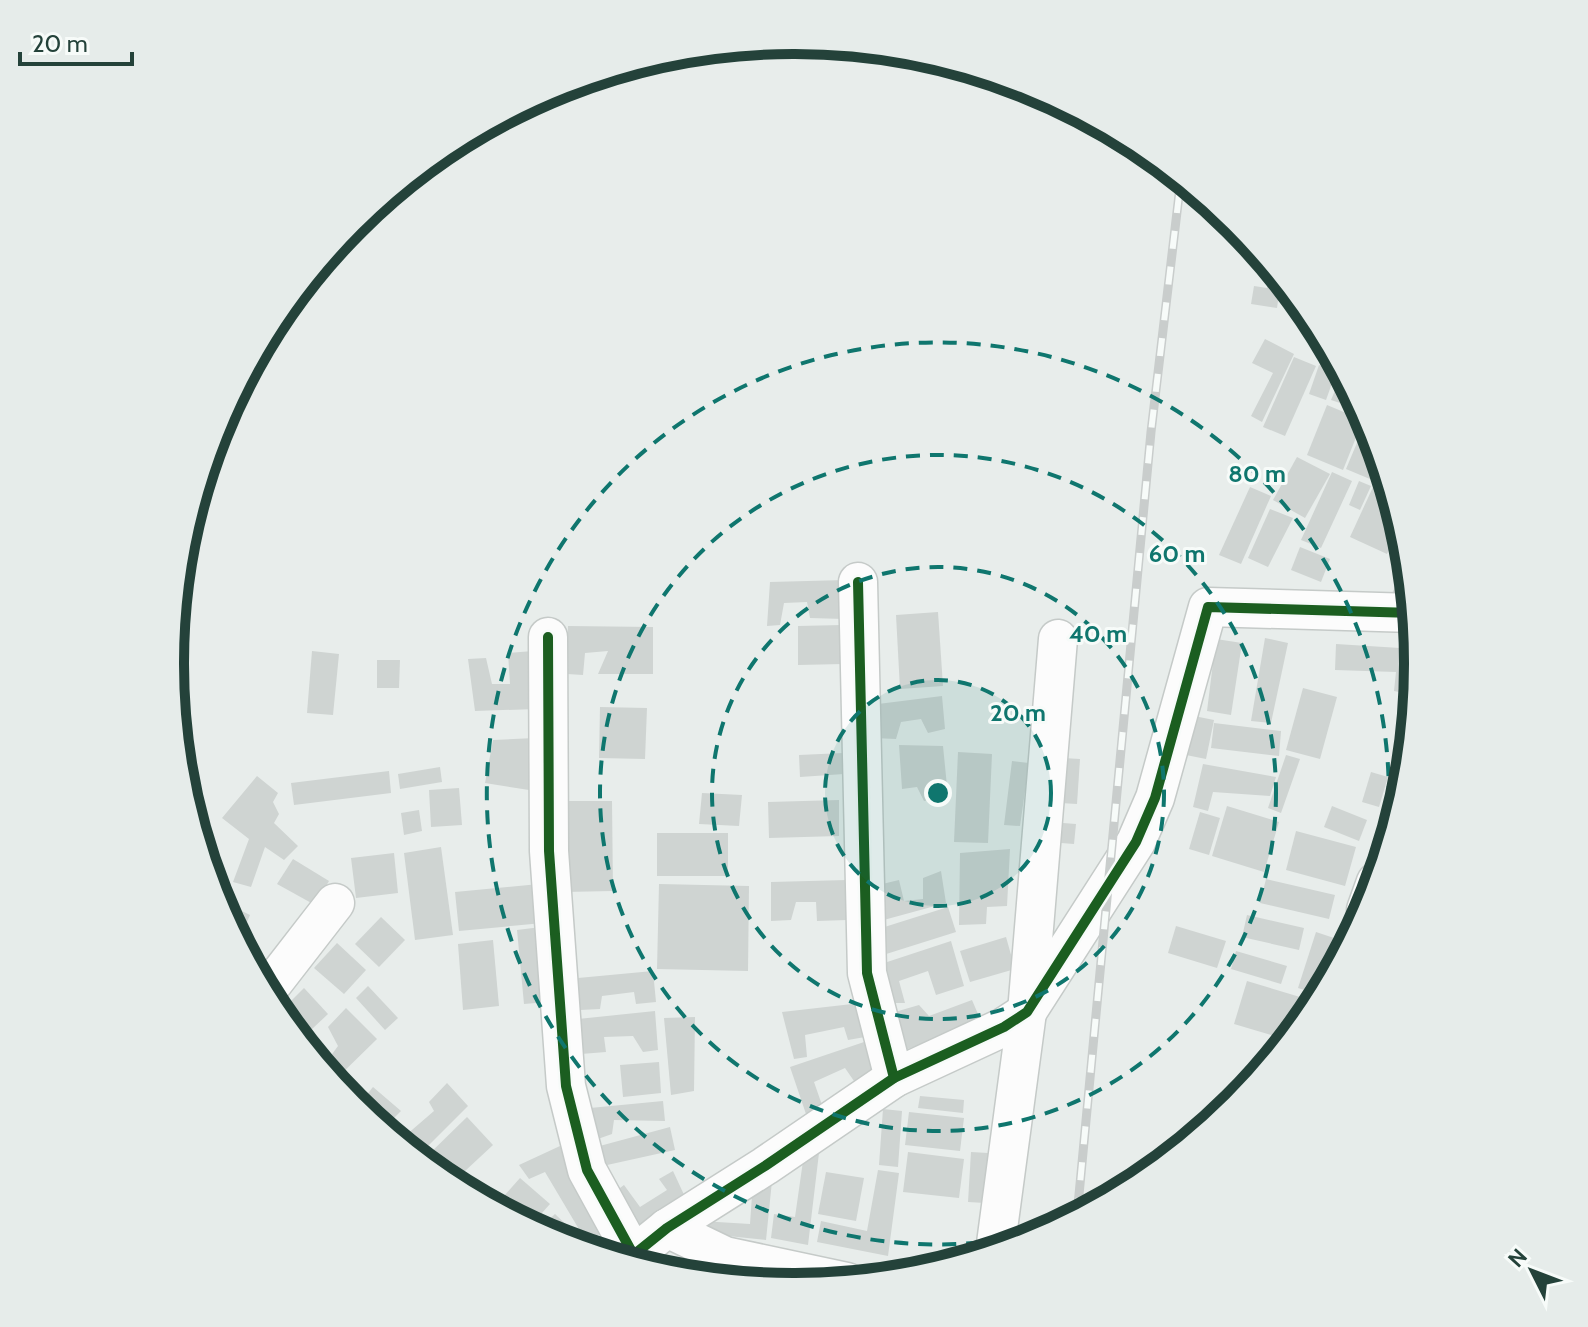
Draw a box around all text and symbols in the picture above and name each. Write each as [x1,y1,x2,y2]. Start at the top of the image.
scale bar [20,16,132,66]
text: 20 m [32,29,88,58]
text: 80 m [1228,459,1286,488]
text: 60 m [1149,539,1205,568]
text: 40 m [1069,619,1127,648]
text: 20 m [990,698,1046,727]
centre of rings [924,779,952,807]
north arrow [1492,1231,1572,1311]
text: N [1502,1243,1533,1273]

